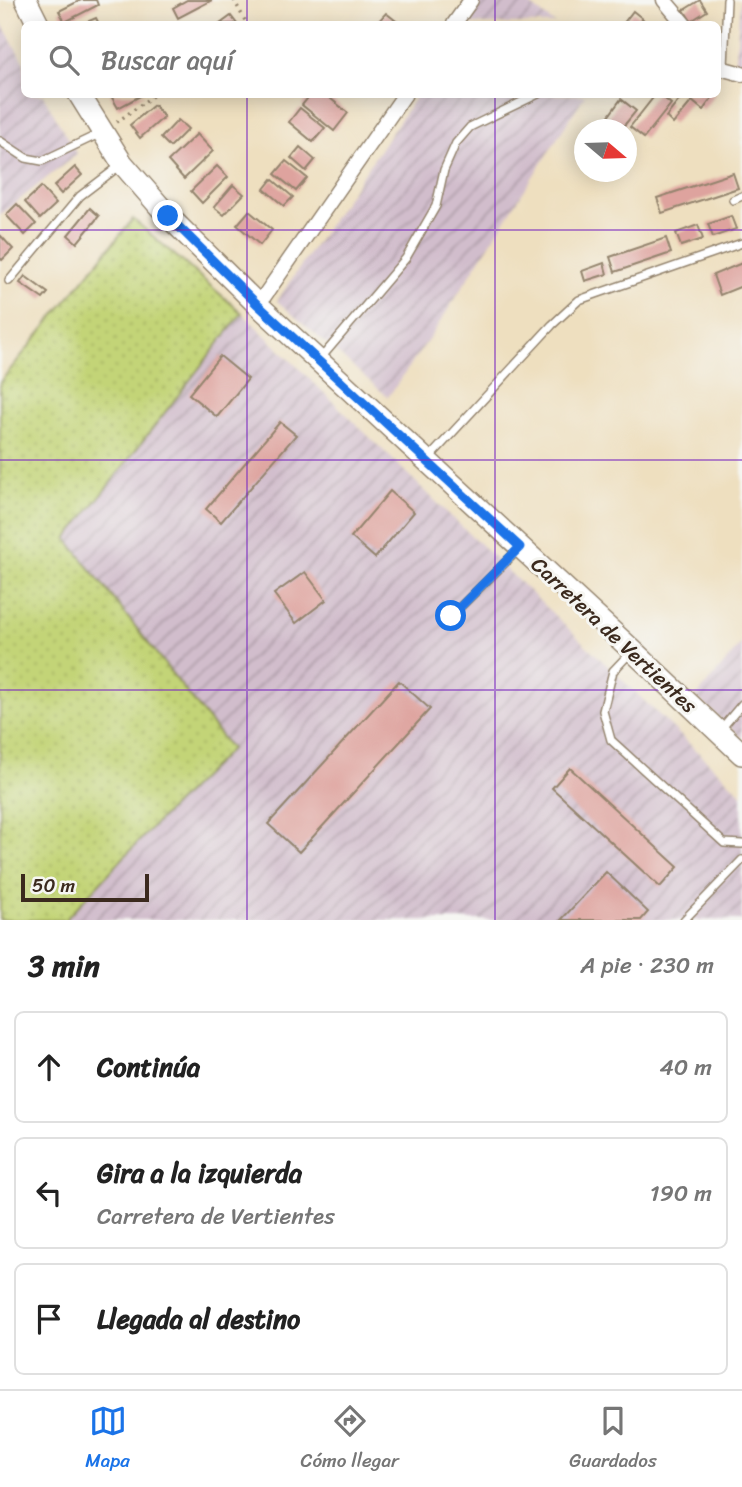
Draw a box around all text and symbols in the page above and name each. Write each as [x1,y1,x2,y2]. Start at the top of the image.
search box [21,21,721,98]
text: Buscar aquí [101,37,234,83]
icon: search [45,41,83,79]
north arrow [574,119,637,182]
route end [152,200,183,231]
street label: Carretera de Vertientes [522,547,707,723]
route start [435,600,466,631]
text: 50 m [32,869,75,902]
scale bar [21,871,149,903]
text: 3 min [28,939,100,993]
text: A pie · 230 m [580,945,714,986]
text: Continúa [97,1044,200,1090]
text: 40 m [659,1047,712,1088]
icon: ahead [30,1048,68,1086]
text: Gira a la izquierda [97,1150,302,1196]
text: 190 m [650,1173,712,1214]
icon: left [30,1174,68,1212]
text: Carretera de Vertientes [97,1196,335,1237]
text: Llegada al destino [97,1296,300,1342]
icon: arrive [30,1300,68,1338]
tab: Mapa [85,1402,130,1477]
tab: Cómo llegar [301,1402,399,1477]
tab: Guardados [569,1402,657,1477]

